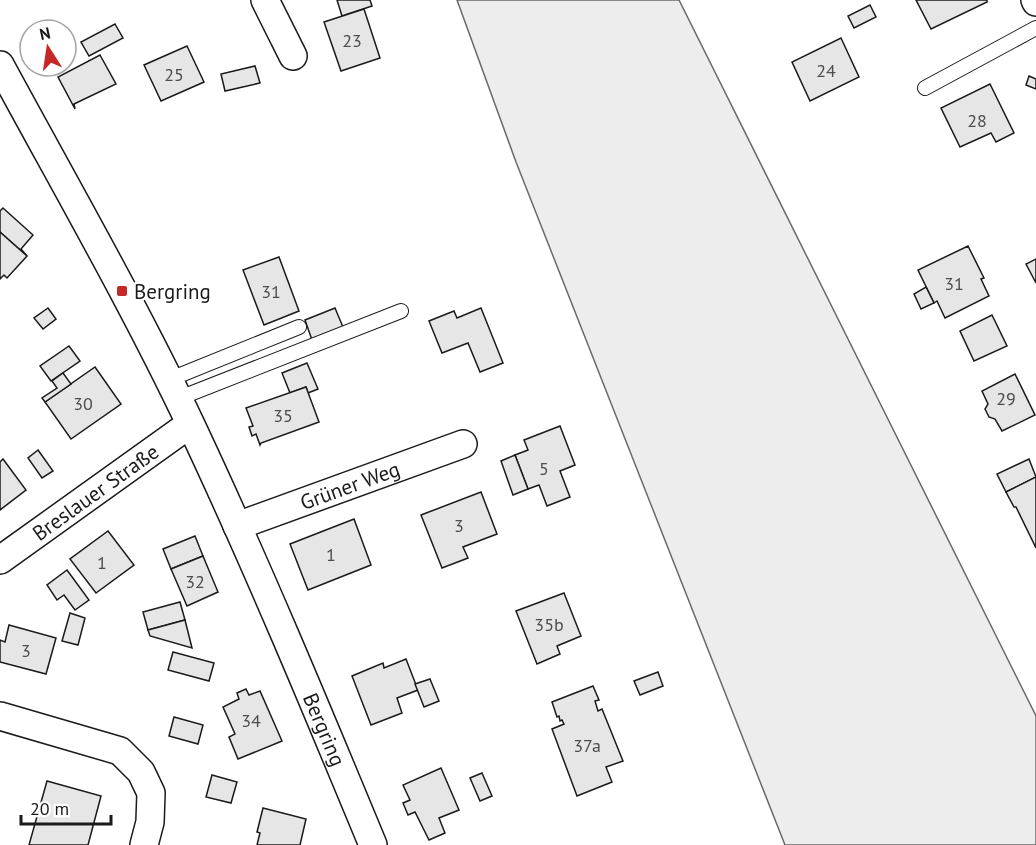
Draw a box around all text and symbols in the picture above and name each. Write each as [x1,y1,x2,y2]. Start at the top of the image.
north arrow [18,18,78,78]
text: N [38,22,52,44]
house number: 23 [342,29,362,52]
house number: 24 [816,59,836,82]
house number: 25 [164,63,184,86]
house number: 28 [967,109,987,132]
house number: 31 [944,272,964,295]
place label: Bergring [134,278,211,305]
house number: 31 [261,280,281,303]
marker: Bergring [115,284,129,298]
house number: 29 [996,387,1016,410]
house number: 30 [73,392,93,415]
house number: 35 [273,404,293,427]
street label: Breslauer Straße [27,438,164,546]
street label: Grüner Weg [296,455,403,516]
house number: 5 [539,457,549,480]
house number: 3 [454,514,464,537]
house number: 1 [326,543,336,566]
house number: 1 [97,551,107,574]
house number: 32 [185,570,205,593]
house number: 35b [534,613,564,636]
house number: 3 [21,639,31,662]
street label: Bergring [298,689,352,770]
house number: 34 [241,709,261,732]
house number: 37a [573,734,601,757]
scale bar [21,788,111,826]
text: 20 m [30,797,69,820]

